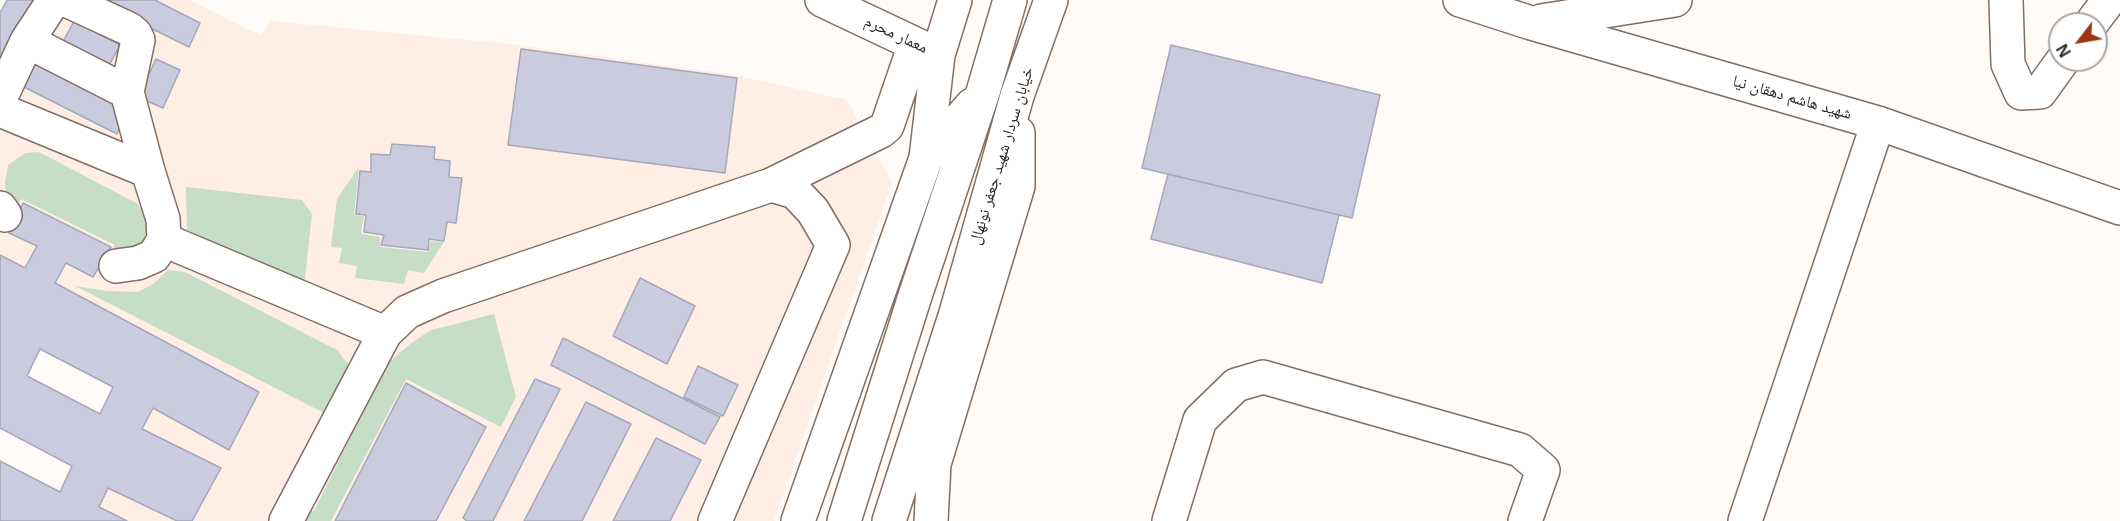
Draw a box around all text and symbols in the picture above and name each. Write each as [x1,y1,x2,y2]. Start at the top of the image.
street label: معمار محرم [861,12,931,58]
north arrow [2048,12,2108,72]
text: N [2054,41,2074,60]
street label: خیابان سردار شهید جعفر نونهال [966,65,1038,247]
street label: شهید هاشم دهقان نیا [1730,72,1854,124]

